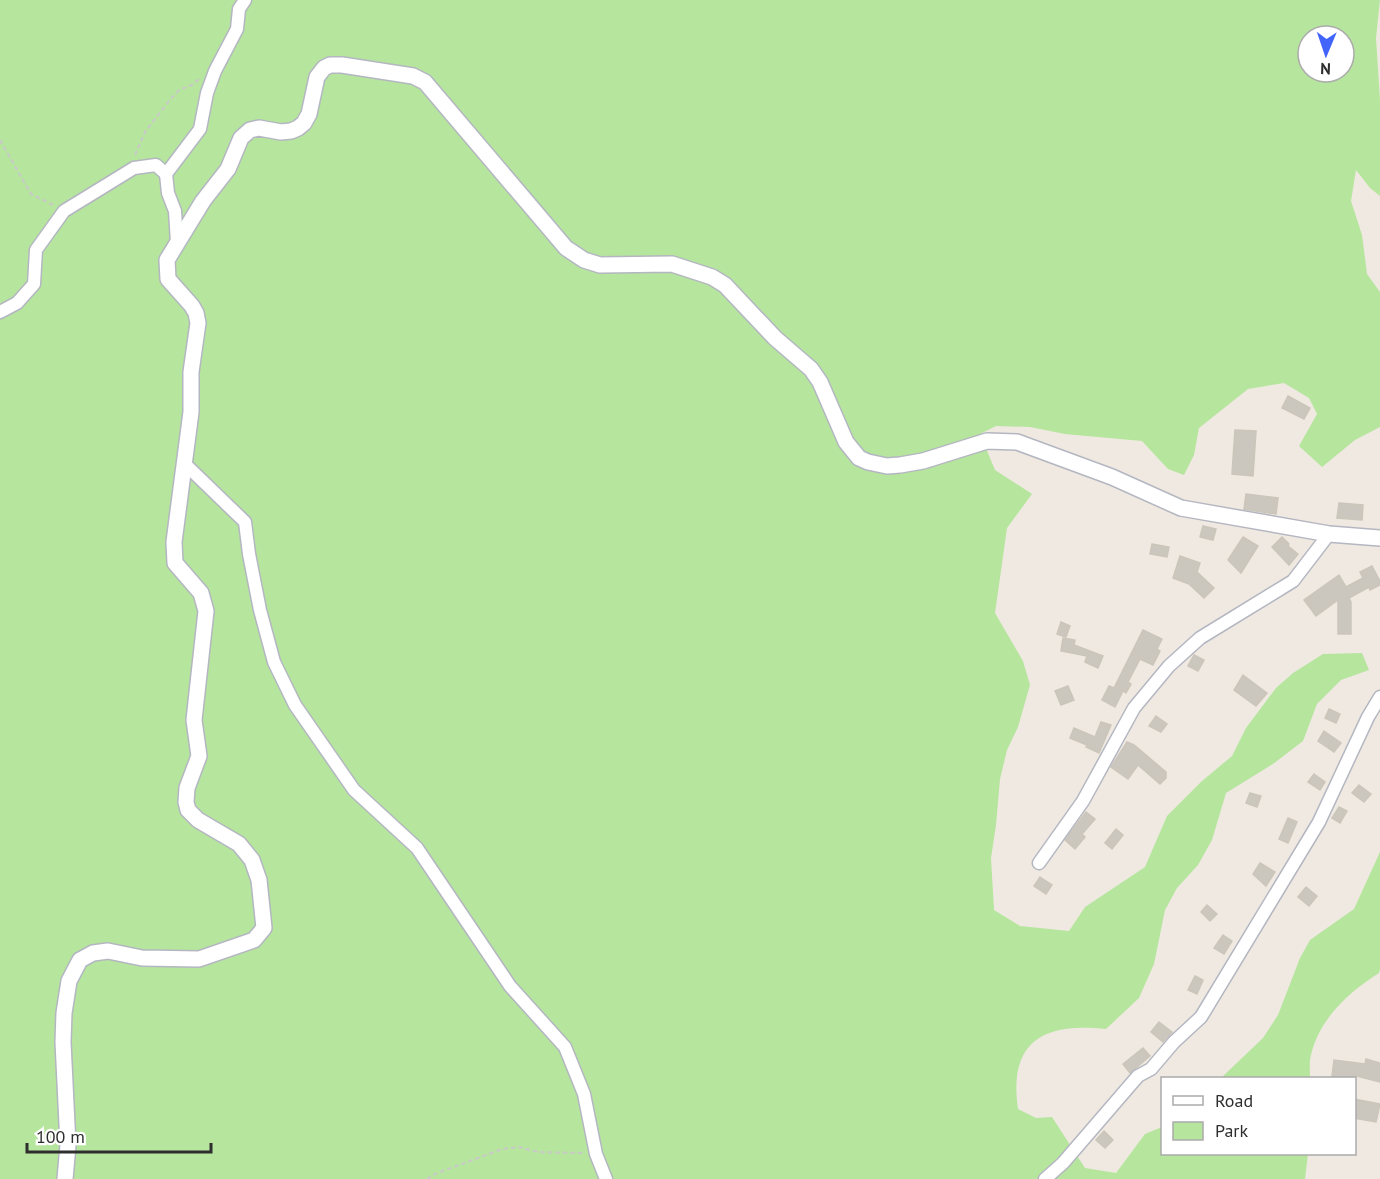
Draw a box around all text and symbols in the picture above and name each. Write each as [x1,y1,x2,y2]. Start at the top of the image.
north arrow [1296,24,1356,84]
text: N [1320,59,1331,79]
legend [1161,1077,1356,1155]
text: Road [1215,1089,1253,1112]
scale bar [27,1116,212,1154]
text: Park [1215,1119,1248,1142]
text: 100 m [36,1125,85,1148]

